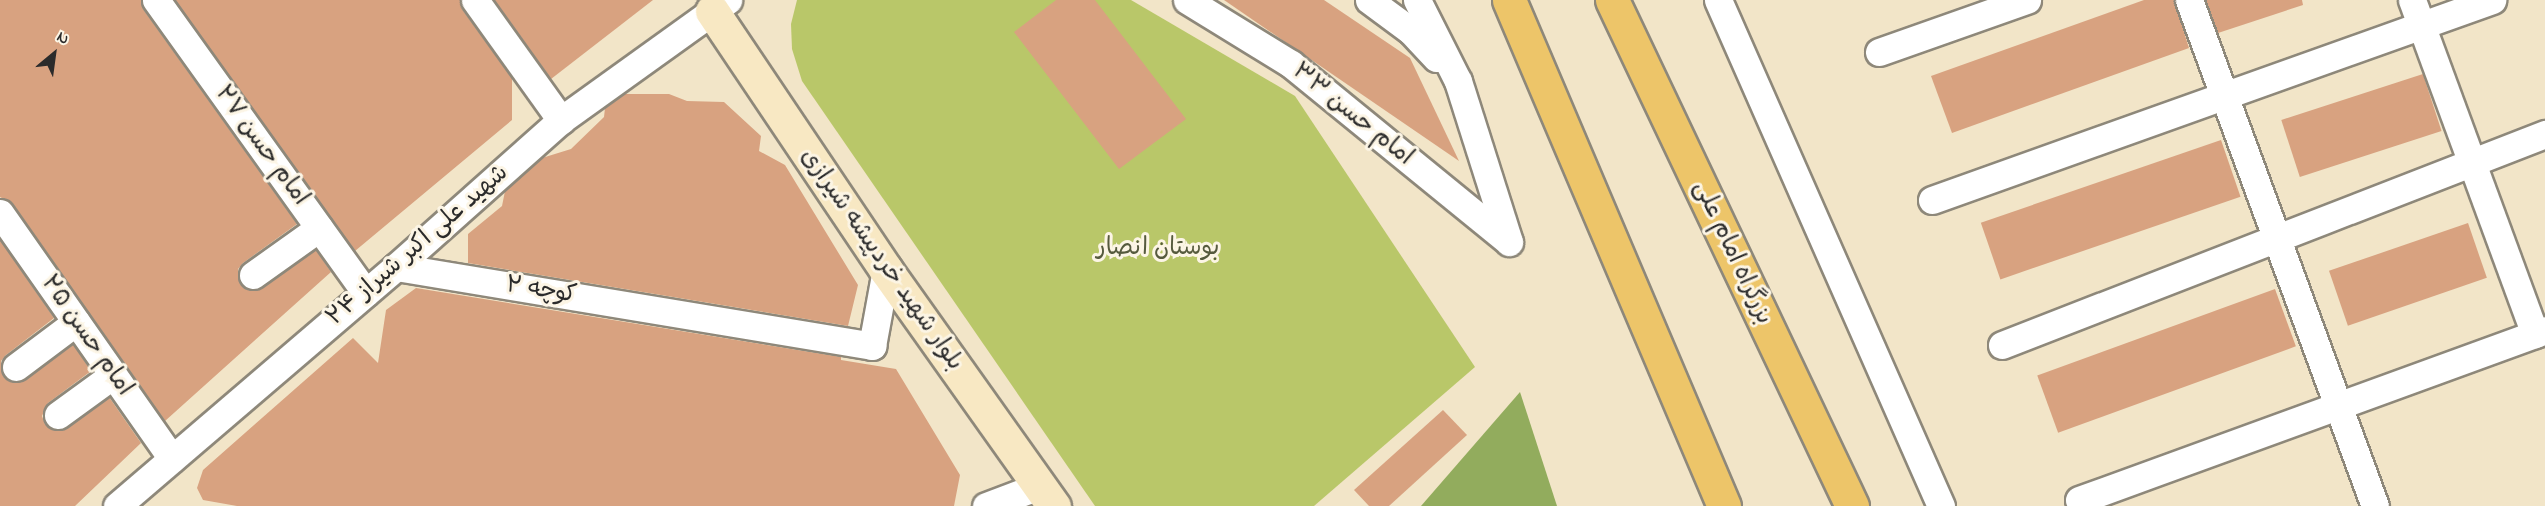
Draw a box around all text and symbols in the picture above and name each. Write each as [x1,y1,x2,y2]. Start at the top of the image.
north arrow [24,24,84,84]
text: N [52,25,73,51]
street label: امام حسن ۳۳ [1286,57,1418,173]
street label: امام حسن ۲۷ [208,80,314,212]
street label: بلوار شهید خردپیشه شیرازی [793,144,969,376]
street label: شهید علی اکبر شیراز ۲۴ [321,159,515,333]
street label: بزرگراه امام علی [1686,177,1778,329]
park label: بوستان انصار [1097,235,1219,263]
street label: امام حسن ۲۵ [34,270,138,402]
street label: کوچه ۲ [504,271,578,311]

